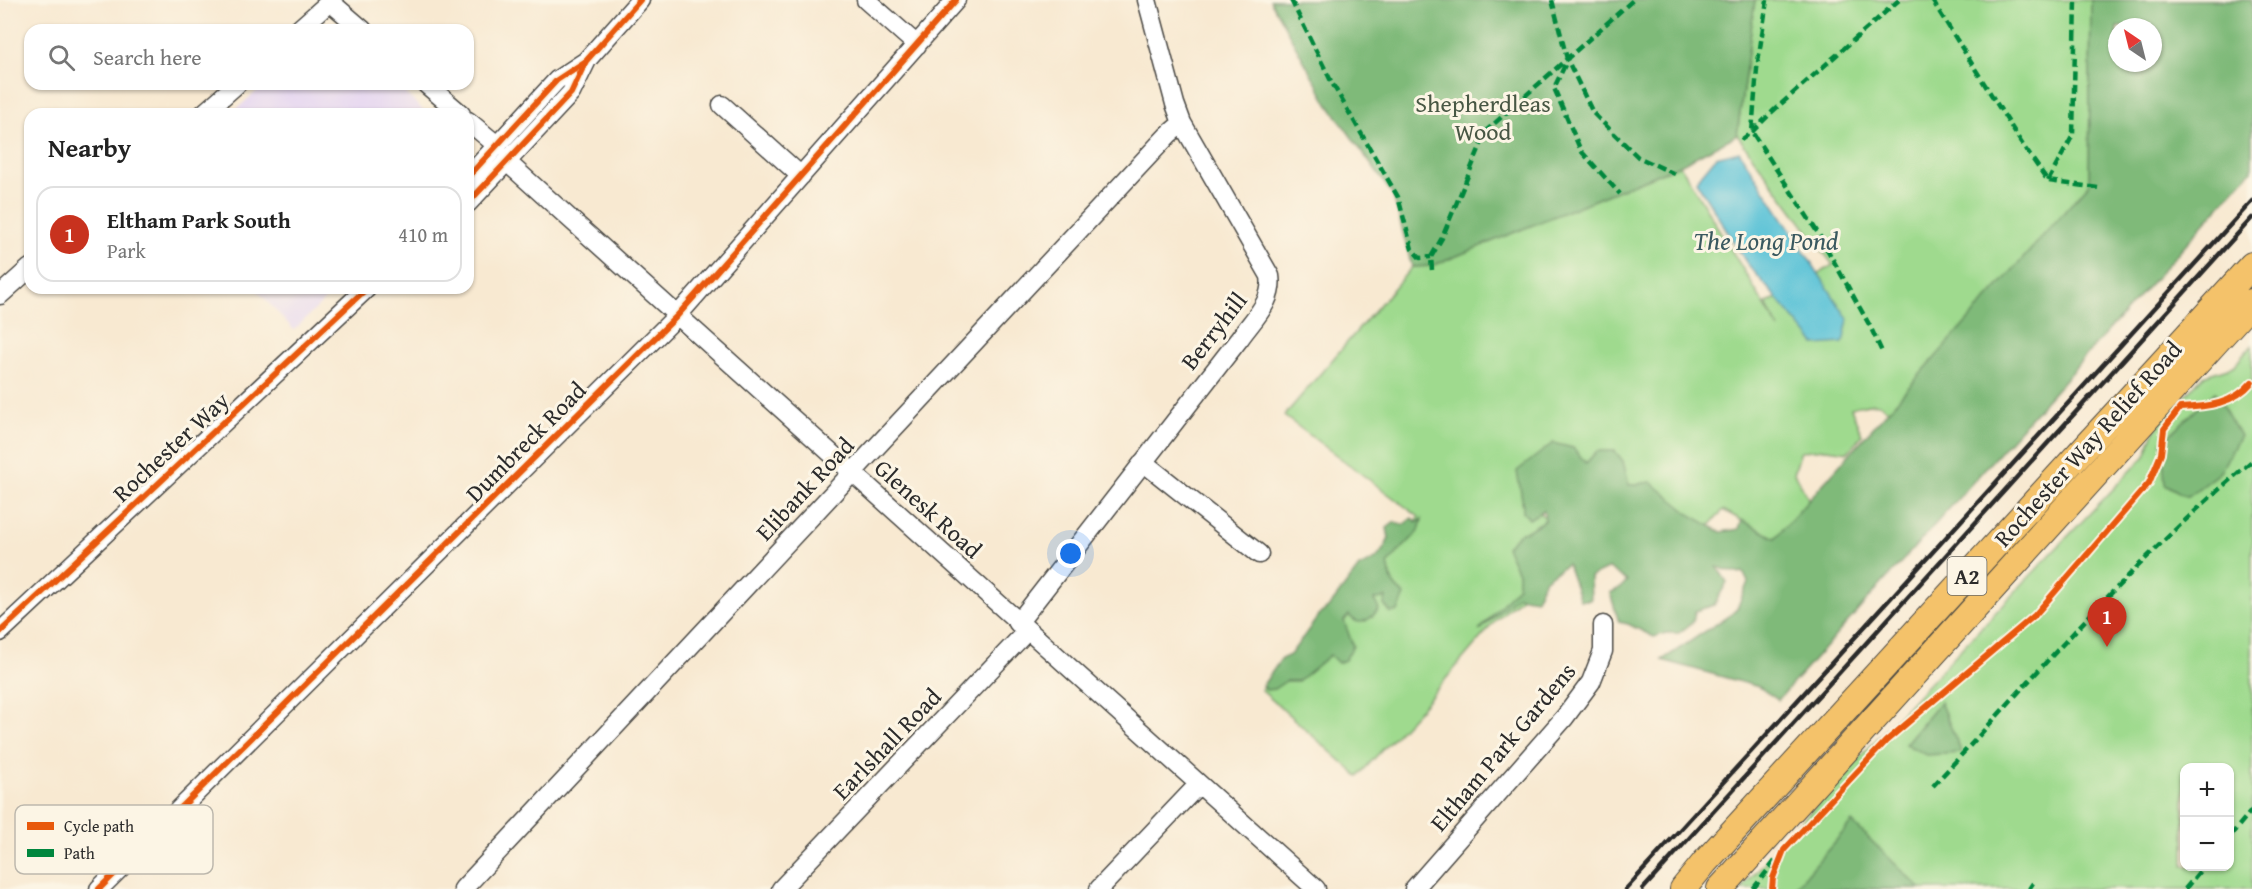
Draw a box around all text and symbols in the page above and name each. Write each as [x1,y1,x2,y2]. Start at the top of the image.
north arrow [2108,18,2162,72]
search box [24,24,474,90]
icon: search [45,41,78,74]
text: Search here [93,41,202,73]
park label: Shepherdleas Wood [1415,86,1551,149]
text: Nearby [48,128,131,167]
text: Eltham Park South [107,204,291,236]
text: 1 [64,220,75,249]
text: 410 m [398,220,448,249]
water label: The Long Pond [1693,221,1839,260]
text: Park [107,236,146,265]
street label: Berryhill [1172,284,1255,377]
street label: Rochester Way Relief Road [1985,333,2190,554]
street label: Dumbreck Road [457,373,594,510]
street label: Rochester Way [105,383,237,510]
street label: Elibank Road [747,429,862,548]
street label: Glenesk Road [867,451,990,567]
your location [1056,539,1085,568]
road number: A2 [1948,557,1986,595]
pin: 1 [2088,598,2126,647]
street label: Eltham Park Gardens [1421,655,1584,839]
street label: Earlshall Road [824,680,949,807]
map controls [2180,763,2234,871]
button: + [2180,763,2234,817]
legend [15,805,213,874]
text: Cycle path [64,814,134,838]
button: − [2180,817,2234,871]
text: Path [64,841,95,865]

